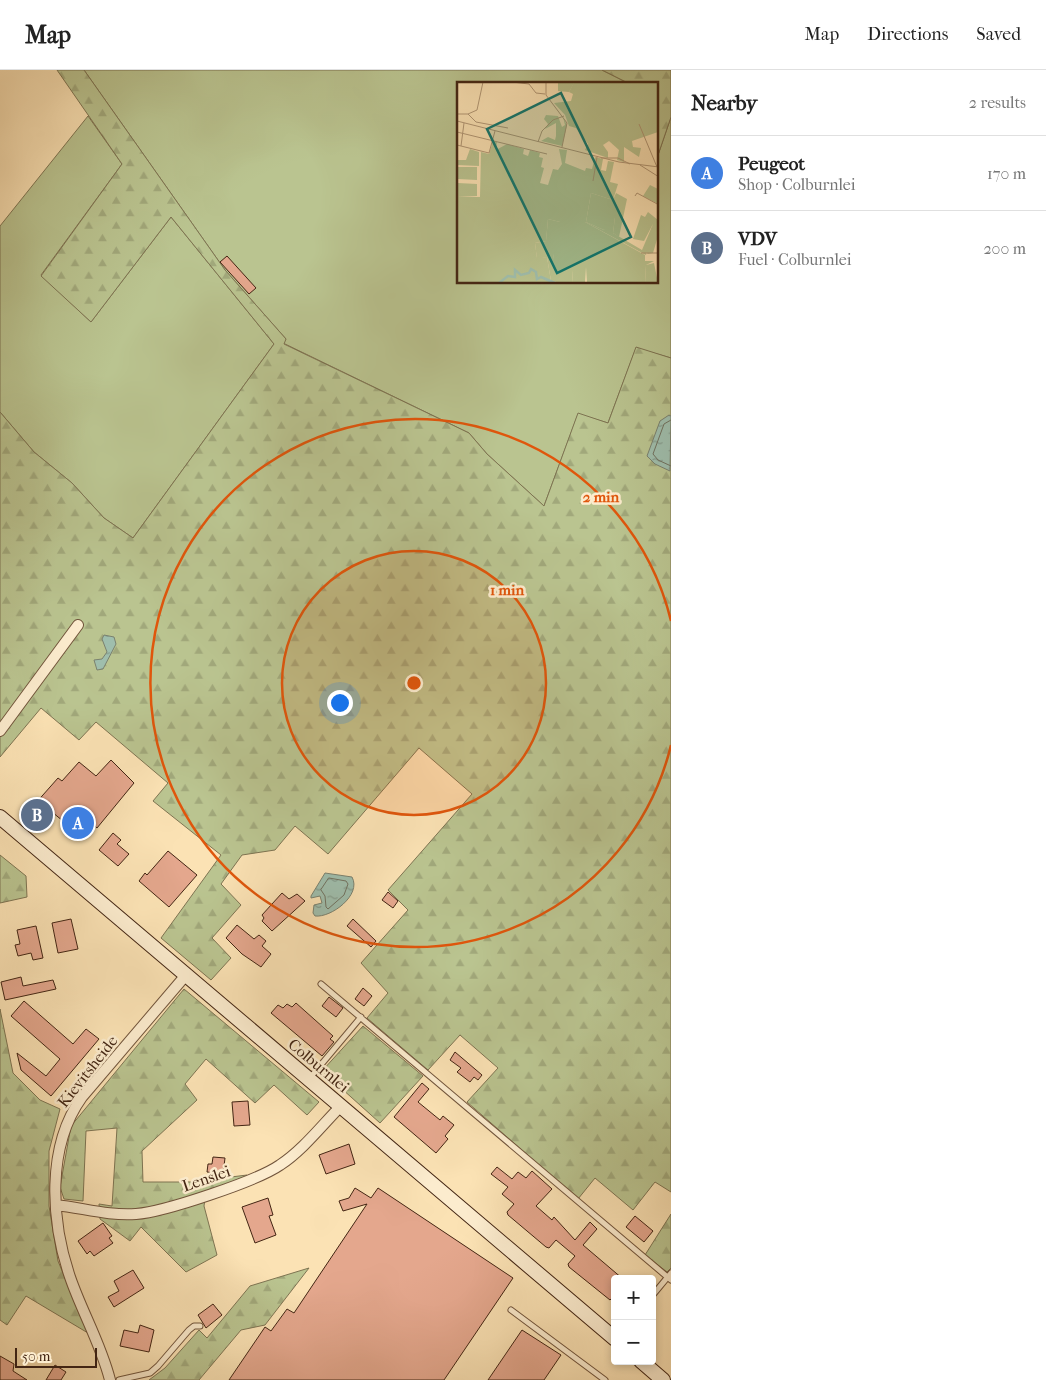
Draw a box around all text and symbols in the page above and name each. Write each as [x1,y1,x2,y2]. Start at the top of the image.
text: Map [25,21,71,49]
text: Map [805,24,839,45]
text: Directions [867,24,948,45]
text: Saved [976,24,1021,45]
inset map [457,82,658,284]
text: Nearby [691,91,757,115]
text: 2 results [969,93,1026,112]
text: Peugeot [738,153,805,175]
text: A [702,164,712,183]
text: 170 m [987,164,1026,183]
text: Shop · Colburnlei [738,175,856,194]
text: VDV [738,228,777,250]
text: B [702,239,712,258]
text: 200 m [983,239,1026,258]
text: Fuel · Colburnlei [738,250,851,269]
text: 2 min [583,488,620,506]
text: 1 min [490,581,524,599]
centre of rings [405,674,423,692]
your location [327,690,353,716]
pin: B [21,796,53,834]
pin: A [62,804,94,842]
street label: Kievitsheide [53,1031,121,1111]
street label: Colburnlei [284,1035,353,1096]
street label: Lenslei [180,1161,233,1196]
map controls [611,1275,656,1365]
button: + [611,1275,656,1320]
button: − [611,1320,656,1365]
scale bar [15,1345,98,1368]
text: 50 m [22,1348,50,1365]

